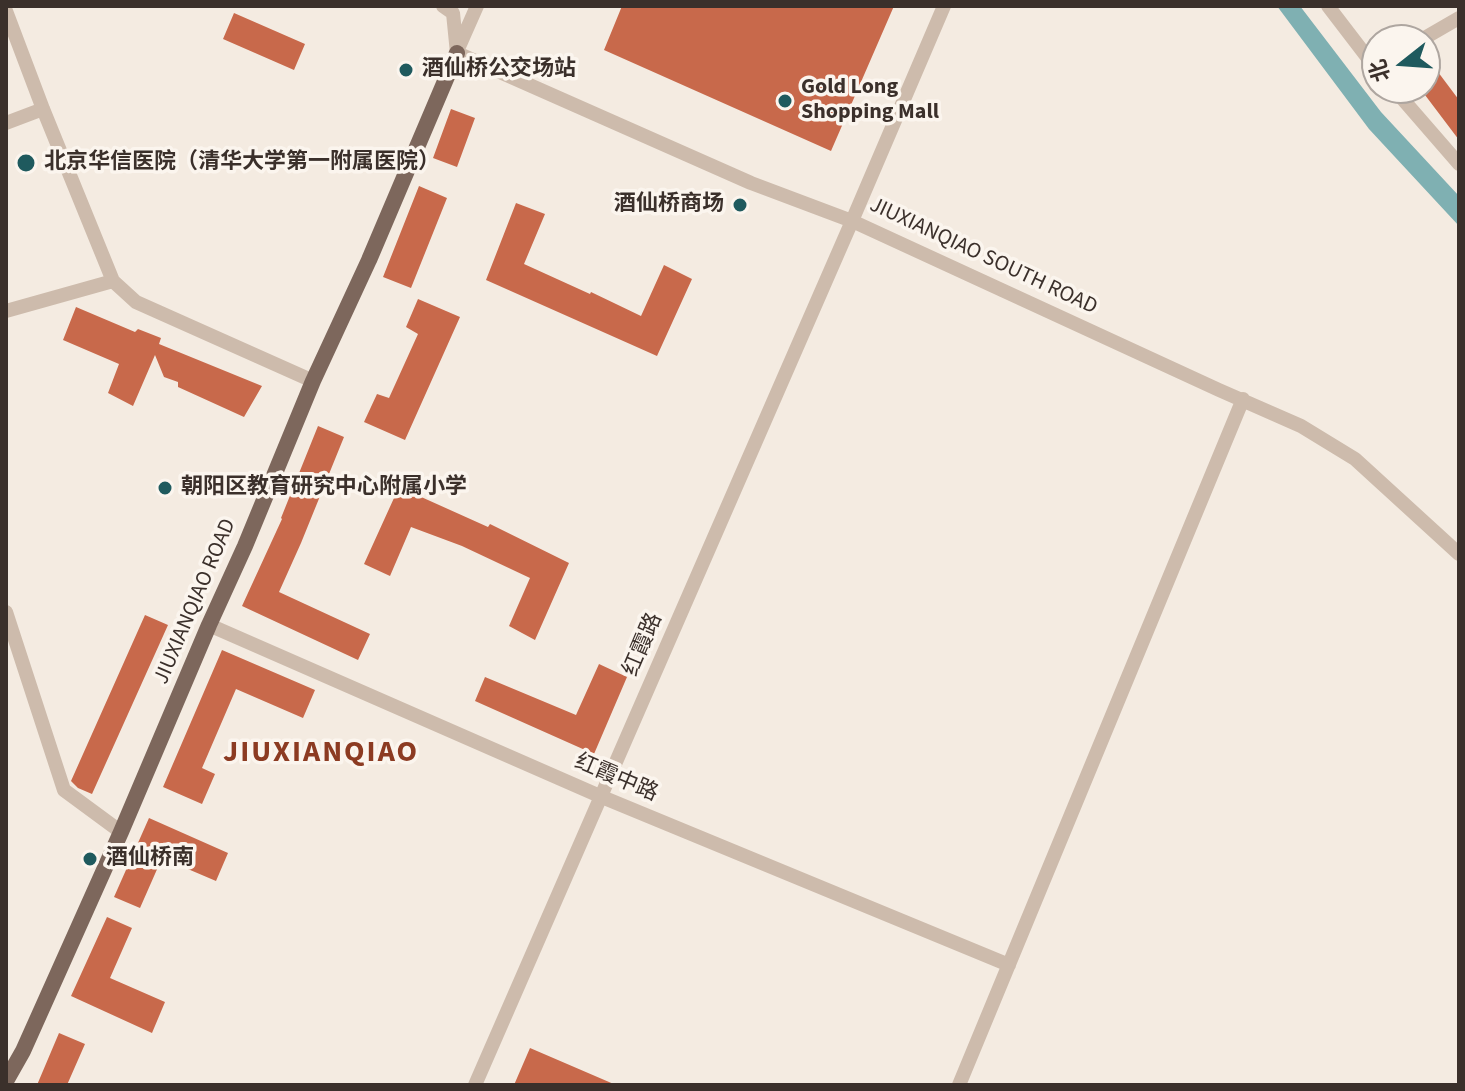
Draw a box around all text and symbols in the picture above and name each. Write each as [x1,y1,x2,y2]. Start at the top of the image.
north arrow [1361,24,1441,104]
text: 北 [1361,55,1398,86]
place label: 酒仙桥公交场站 [422,57,576,83]
marker: 酒仙桥公交场站 [397,61,415,79]
place label: Gold Long Shopping Mall [801,75,939,126]
marker: Gold Long Shopping Mall [776,92,794,110]
place label: 北京华信医院（清华大学第一附属医院） [44,150,440,176]
marker: 北京华信医院（清华大学第一附属医院） [15,152,37,174]
place label: 酒仙桥商场 [614,192,724,218]
street label: JIUXIANQIAO SOUTH ROAD [865,193,1101,321]
marker: 酒仙桥商场 [731,196,749,214]
place label: 朝阳区教育研究中心附属小学 [181,475,467,501]
marker: 朝阳区教育研究中心附属小学 [156,479,174,497]
street label: JIUXIANQIAO ROAD [149,515,243,689]
street label: 红霞路 [619,609,669,681]
district label: JIUXIANQIAO [223,736,419,772]
street label: 红霞中路 [570,750,662,808]
place label: 酒仙桥南 [106,846,194,872]
marker: 酒仙桥南 [81,850,99,868]

